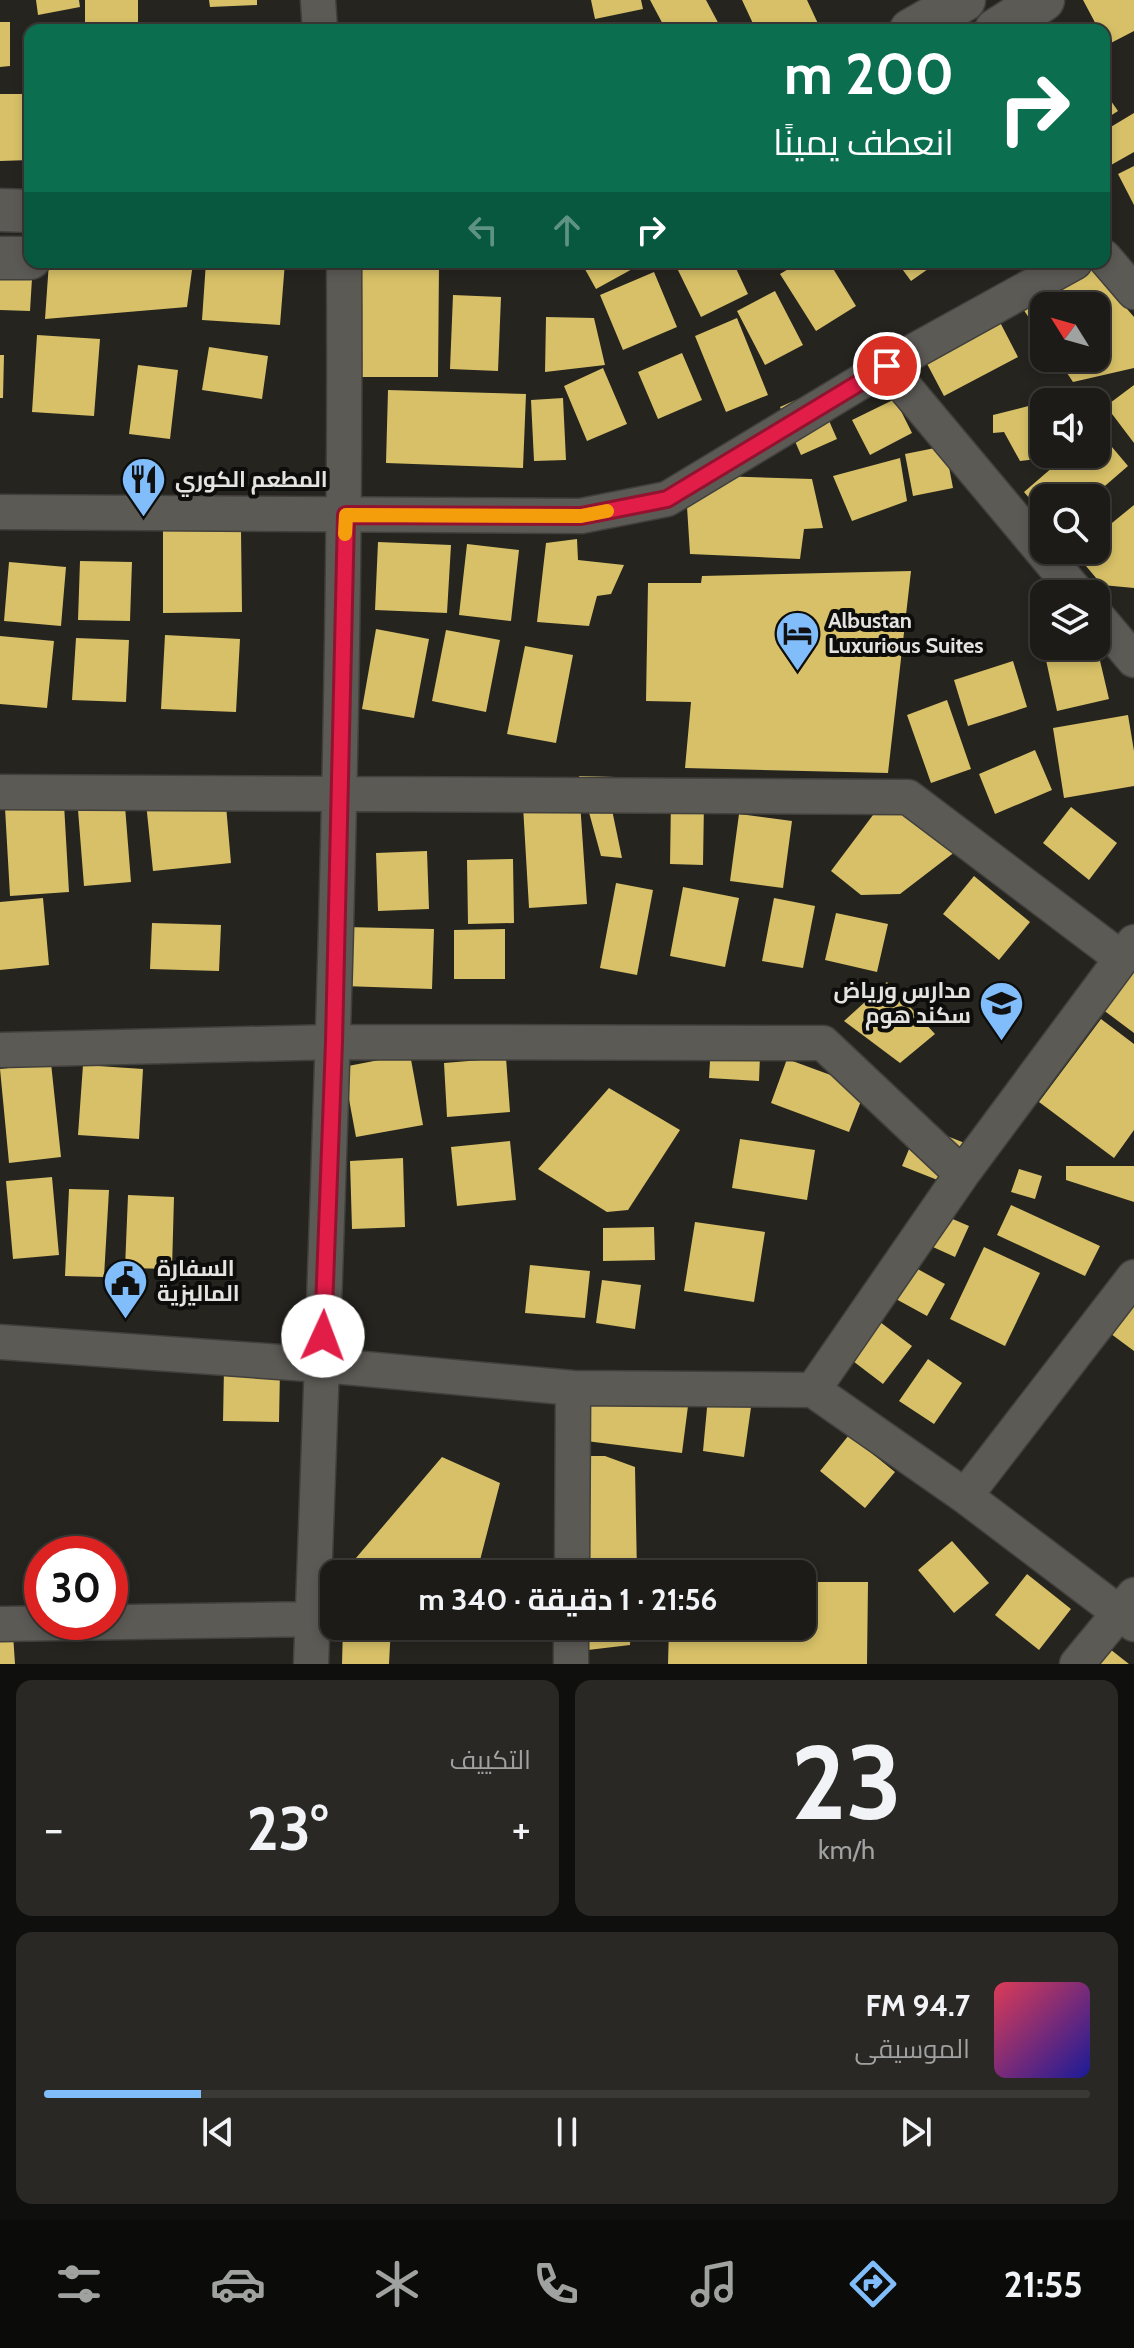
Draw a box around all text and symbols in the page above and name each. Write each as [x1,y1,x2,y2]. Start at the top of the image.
text: 200 m [784,40,954,108]
icon: right [982,56,1086,160]
text: انعطف يمينًا [773,120,954,164]
icon: left [461,208,505,252]
icon: ahead [545,208,589,252]
icon: right [629,208,673,252]
north arrow [1030,292,1110,372]
map controls [1030,292,1110,660]
pin [853,332,921,400]
icon: arrive [865,344,909,388]
button: sound [1030,388,1110,468]
restaurant icon: المطعم الكوري [120,455,168,518]
place label: المطعم الكوري [175,466,328,497]
button: search [1030,484,1110,564]
button: layers [1030,580,1110,660]
place label: Albustan Luxurious Suites [828,607,984,659]
hotel icon: Albustan Luxurious Suites [773,609,821,672]
place label: مدارس ورياض سكند هوم [834,977,971,1031]
school or university icon: مدارس ورياض سكند هوم [978,979,1026,1042]
place label: السفارة الماليزية [157,1255,240,1307]
public building icon: السفارة الماليزية [102,1257,150,1320]
position arrow [281,1294,365,1378]
speed limit sign: 30 [24,1536,128,1640]
text: 21:56 · 1 دقيقة · 340 m [419,1581,717,1618]
text: 23 [791,1719,902,1845]
text: التكييف [449,1744,531,1776]
text: 23° [247,1792,328,1865]
text: − [44,1802,63,1855]
text: + [512,1802,531,1855]
text: km/h [818,1834,875,1866]
text: 94.7 FM [866,1987,970,2024]
text: الموسيقى [855,2033,970,2065]
icon: previous [196,2110,240,2154]
icon: pause [545,2110,589,2154]
icon: next [894,2110,938,2154]
icon: filters [51,2256,107,2312]
icon: car [210,2256,266,2312]
icon: climate [369,2256,425,2312]
icon: phone [528,2256,584,2312]
icon: music [686,2256,742,2312]
icon: directions [845,2256,901,2312]
text: 21:55 [1004,2262,1083,2306]

